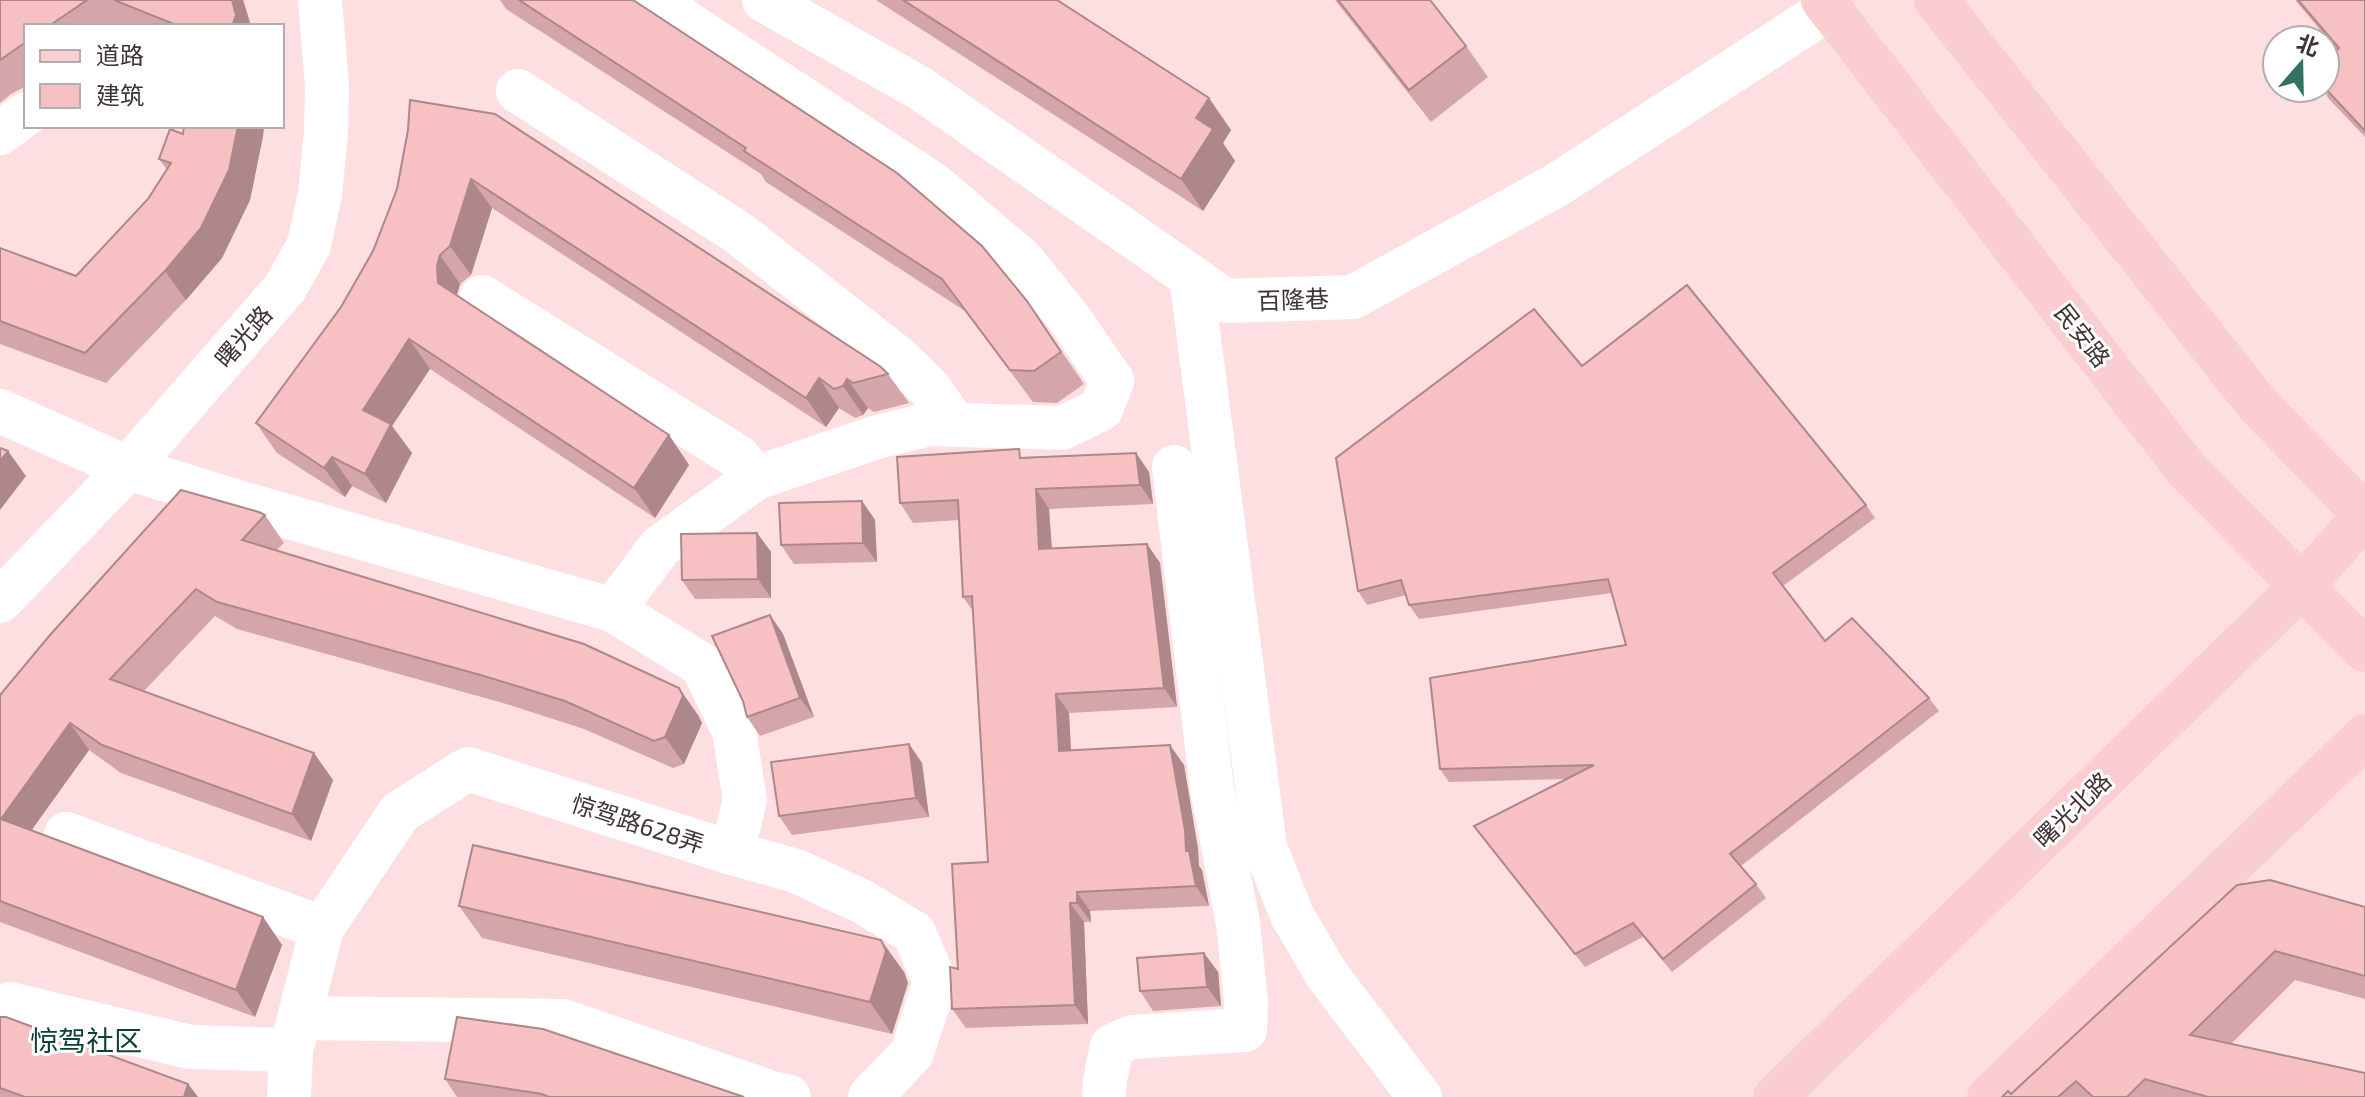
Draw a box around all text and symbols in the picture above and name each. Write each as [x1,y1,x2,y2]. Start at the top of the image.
legend [24,24,284,128]
north arrow [2261,24,2341,104]
text: 北 [2293,28,2323,60]
text: 道路 [96,40,144,69]
text: 建筑 [96,80,144,109]
street label: 百隆巷 [1257,283,1329,315]
street label: 民安路 [2049,298,2117,372]
street label: 曙光路 [208,299,278,373]
street label: 曙光北路 [2027,765,2117,853]
street label: 惊驾路628弄 [568,788,708,858]
district label: 惊驾社区 [30,1023,142,1057]

